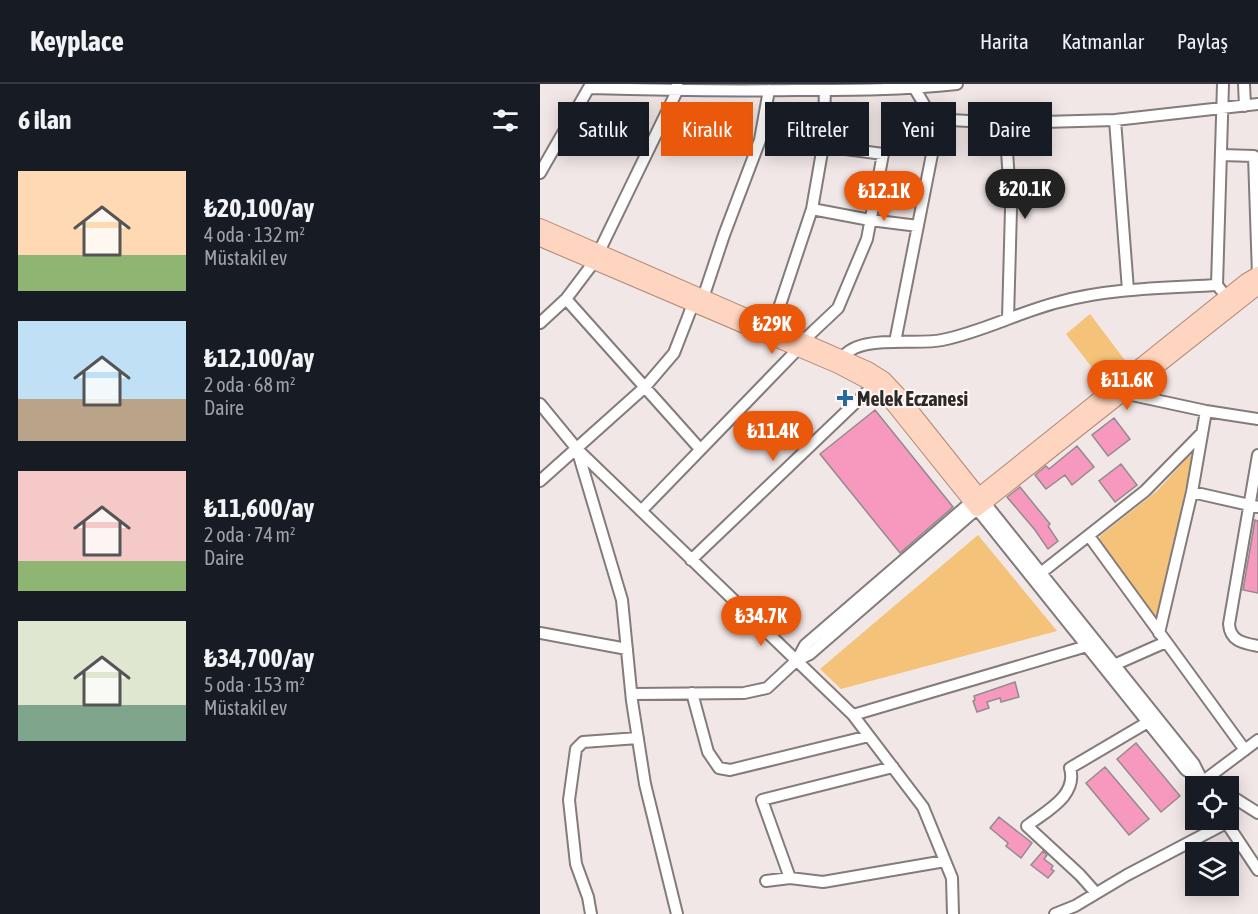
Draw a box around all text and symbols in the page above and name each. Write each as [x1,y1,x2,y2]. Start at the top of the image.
text: Keyplace [30,25,124,57]
text: Harita [980,29,1029,53]
text: Katmanlar [1062,29,1144,53]
text: Paylaş [1177,29,1228,53]
chip: Satılık [558,102,649,156]
chip: Kiralık [661,102,753,156]
chip: Filtreler [765,102,869,156]
chip: Yeni [881,102,956,156]
chip: Daire [968,102,1052,156]
icon: filters [489,104,522,137]
text: 6 ilan [18,105,71,135]
pin: ₺20.1K [976,169,1074,220]
pin: ₺12.1K [835,171,933,222]
text: ₺20.1K [999,177,1051,200]
text: ₺12.1K [858,179,910,202]
text: ₺20,100/ay [204,193,314,223]
icon: home [66,195,138,267]
text: 4 oda · 132 m² [204,223,305,246]
text: Müstakil ev [204,246,287,269]
pin: ₺29K [736,304,808,355]
text: ₺29K [753,312,791,335]
text: ₺12,100/ay [204,343,314,373]
icon: home [66,345,138,417]
pin: ₺11.6K [1078,360,1176,411]
text: ₺11.6K [1101,368,1153,391]
text: 2 oda · 68 m² [204,373,296,396]
place label: Melek Eczanesi [857,387,968,410]
marker: Melek Eczanesi [838,391,852,405]
text: Daire [204,396,244,419]
pin: ₺11.4K [724,411,822,462]
text: ₺11.4K [747,419,799,442]
text: ₺11,600/ay [204,493,314,523]
icon: home [66,495,138,567]
text: 2 oda · 74 m² [204,523,296,546]
text: Daire [204,546,244,569]
pin: ₺34.7K [712,596,810,647]
text: ₺34.7K [735,604,787,627]
text: ₺34,700/ay [204,643,314,673]
icon: home [66,645,138,717]
text: 5 oda · 153 m² [204,673,305,696]
text: Müstakil ev [204,696,287,719]
map controls [1185,776,1239,896]
button: locate [1185,776,1239,830]
button: layers [1185,842,1239,896]

